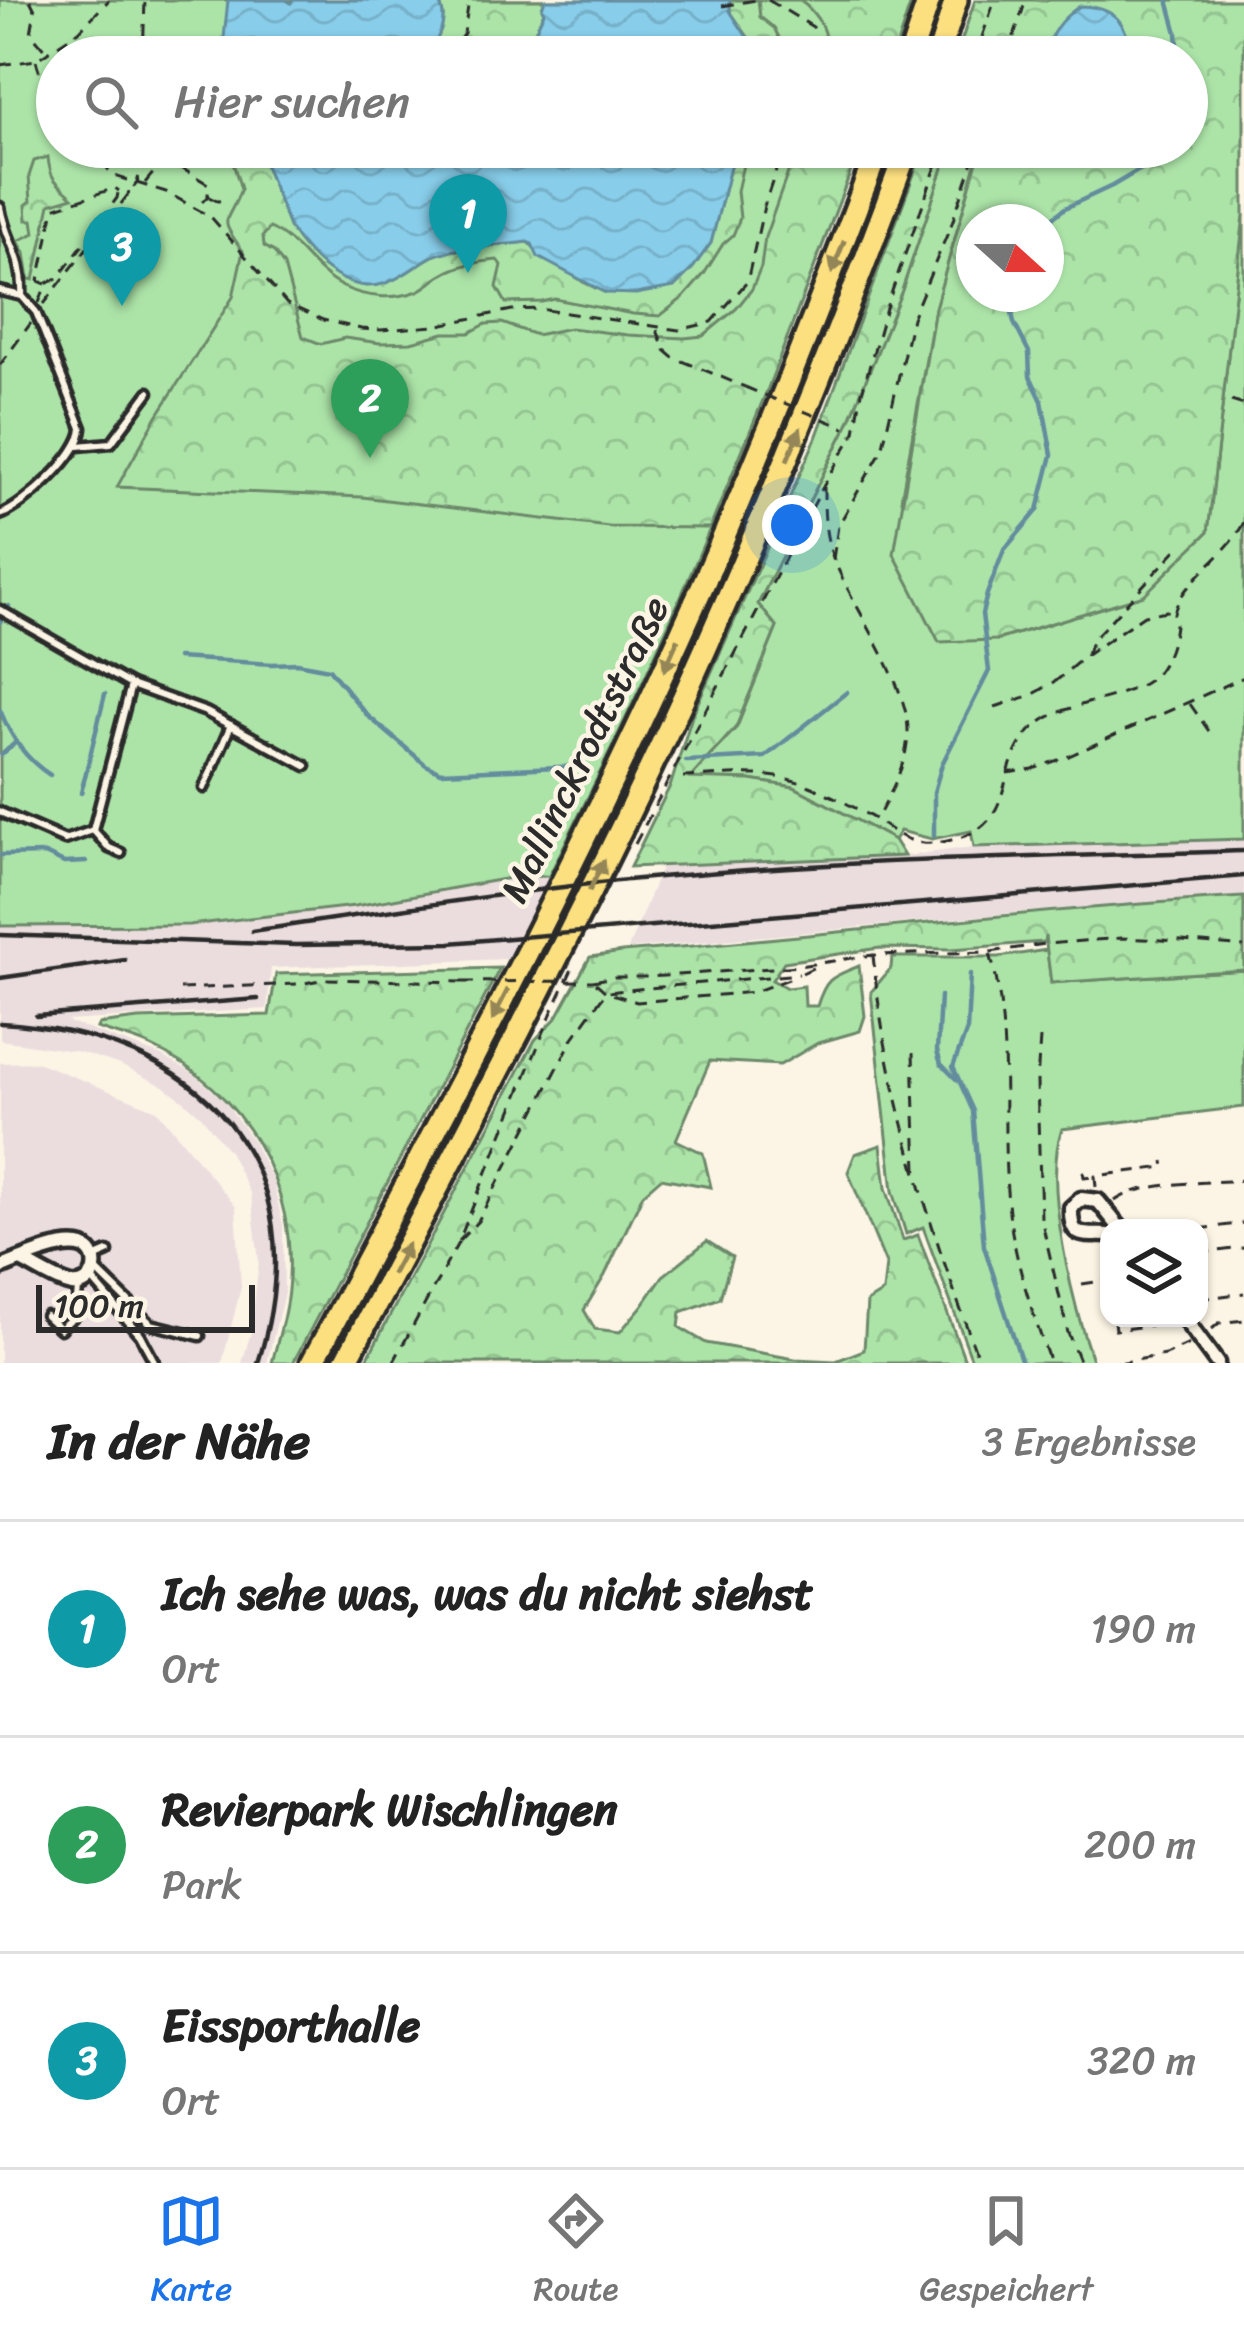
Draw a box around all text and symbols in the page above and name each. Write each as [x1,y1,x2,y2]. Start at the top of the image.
search box [36,36,1208,168]
text: Hier suchen [174,62,410,142]
icon: search [78,69,144,135]
pin: 1 [429,174,507,273]
north arrow [956,204,1064,312]
pin: 3 [83,207,161,306]
one-way arrow [827,239,846,275]
pin: 2 [331,359,409,458]
one-way arrow [785,426,804,462]
your location [762,495,822,555]
street label: Mallinckrodtstraße [480,584,689,915]
one-way arrow [661,638,681,673]
one-way arrow [587,857,607,892]
one-way arrow [491,988,511,1023]
map controls [1100,1219,1208,1327]
button: layers [1100,1219,1208,1327]
one-way arrow [389,1242,409,1277]
text: 100 m [54,1277,144,1335]
scale bar [36,1279,255,1332]
text: In der Nähe [48,1396,310,1486]
text: 3 Ergebnisse [982,1407,1196,1476]
text: Ich sehe was, was du nicht siehst [162,1554,813,1634]
text: 1 [79,1594,95,1663]
text: 190 m [1091,1594,1196,1663]
text: Ort [162,1634,220,1703]
text: Revierpark Wischlingen [162,1770,618,1850]
text: 2 [76,1810,98,1879]
text: 200 m [1084,1810,1196,1879]
text: Park [162,1850,242,1919]
text: Eissporthalle [162,1986,420,2066]
text: 3 [76,2026,98,2095]
text: 320 m [1087,2026,1196,2095]
text: Ort [162,2066,220,2135]
tab: Karte [151,2188,232,2318]
tab: Route [533,2188,618,2318]
tab: Gespeichert [920,2188,1093,2318]

